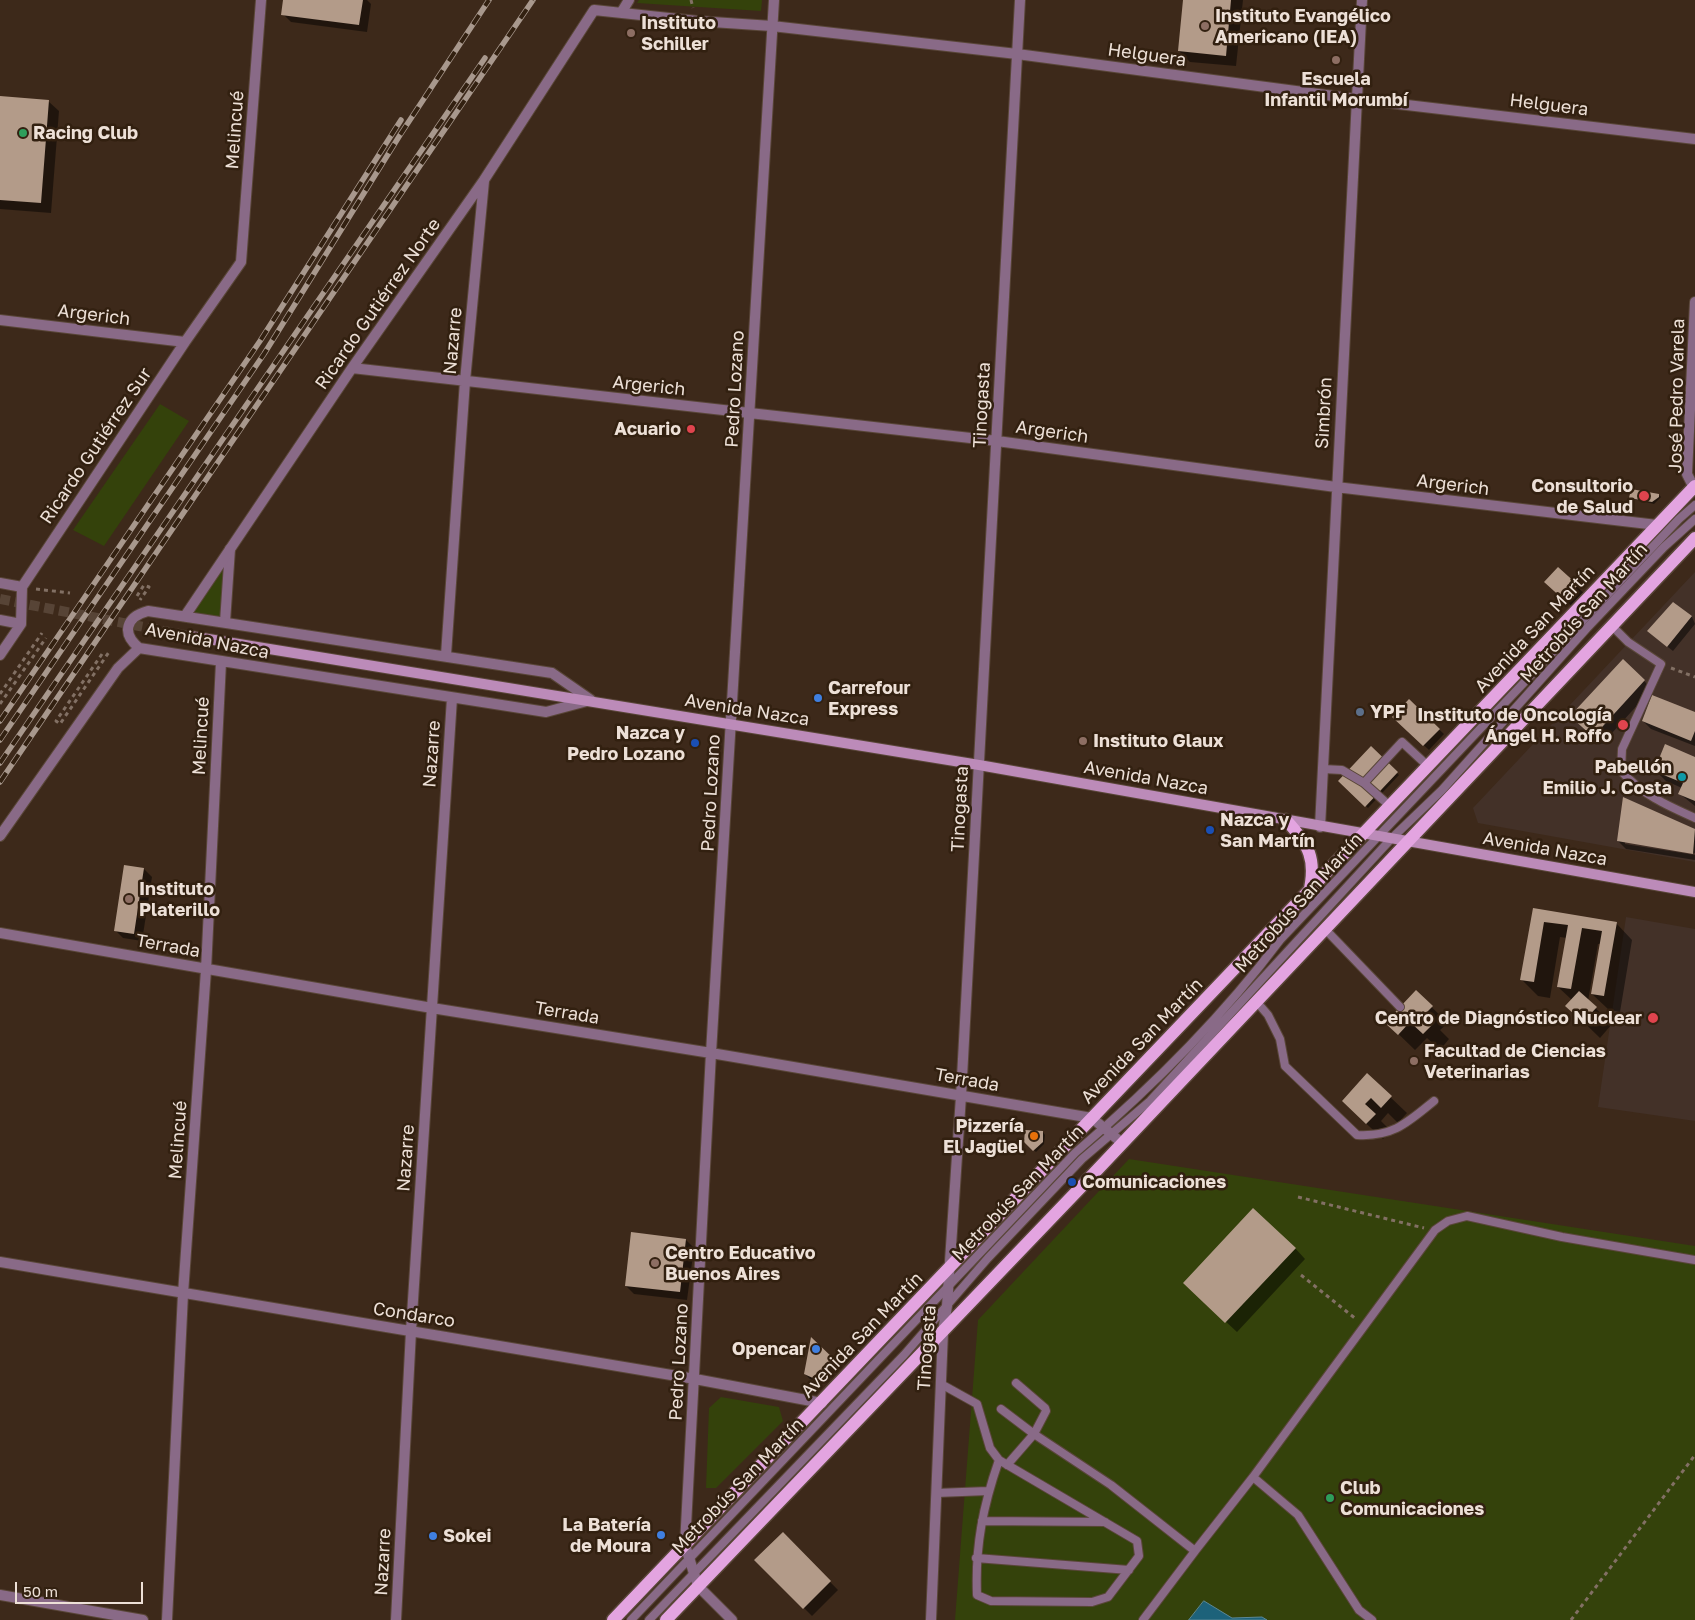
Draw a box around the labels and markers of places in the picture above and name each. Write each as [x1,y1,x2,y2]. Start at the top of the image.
place label: Instituto Evangélico Americano (IEA) [1215,5,1391,48]
place label: Instituto Schiller [641,12,716,54]
marker: Instituto Evangélico Americano (IEA) [1199,20,1211,32]
marker: Instituto Schiller [625,27,637,39]
marker: Escuela Infantil Morumbí [1330,54,1342,66]
place label: Escuela Infantil Morumbí [1264,68,1408,110]
place label: Racing Club [33,122,138,144]
marker: Racing Club [17,127,29,139]
place label: Acuario [614,418,681,440]
marker: Acuario [685,423,697,435]
place label: Consultorio de Salud [1531,475,1633,518]
marker: Consultorio de Salud [1637,489,1651,503]
place label: Carrefour Express [828,677,911,720]
marker: Carrefour Express [812,692,824,704]
place label: YPF [1370,701,1405,723]
place label: Instituto de Oncología Ángel H. Roffo [1417,704,1612,746]
marker: YPF [1354,706,1366,718]
marker: Instituto de Oncología Ángel H. Roffo [1616,718,1630,732]
place label: Nazca y Pedro Lozano [567,722,685,764]
place label: Instituto Glaux [1093,730,1223,752]
marker: Instituto Glaux [1077,735,1089,747]
marker: Nazca y Pedro Lozano [689,737,701,749]
place label: Pabellón Emilio J. Costa [1543,756,1672,799]
marker: Pabellón Emilio J. Costa [1676,771,1688,783]
place label: Nazca y San Martín [1220,809,1315,852]
marker: Nazca y San Martín [1204,824,1216,836]
place label: Instituto Platerillo [139,878,220,921]
marker: Instituto Platerillo [123,893,135,905]
place label: Centro de Diagnóstico Nuclear [1375,1007,1642,1029]
marker: Centro de Diagnóstico Nuclear [1646,1011,1660,1025]
place label: Facultad de Ciencias Veterinarias [1424,1040,1606,1082]
marker: Facultad de Ciencias Veterinarias [1408,1055,1420,1067]
place label: Pizzería El Jagüel [943,1115,1024,1158]
marker: Pizzería El Jagüel [1028,1130,1040,1142]
place label: Comunicaciones [1082,1171,1226,1193]
marker: Comunicaciones [1066,1176,1078,1188]
place label: Centro Educativo Buenos Aires [665,1242,816,1284]
marker: Centro Educativo Buenos Aires [649,1257,661,1269]
place label: Opencar [732,1338,806,1360]
marker: Opencar [810,1343,822,1355]
place label: Club Comunicaciones [1340,1477,1484,1520]
marker: Club Comunicaciones [1324,1492,1336,1504]
place label: La Batería de Moura [562,1514,651,1556]
place label: Sokei [443,1525,491,1547]
marker: La Batería de Moura [655,1529,667,1541]
marker: Sokei [427,1530,439,1542]

